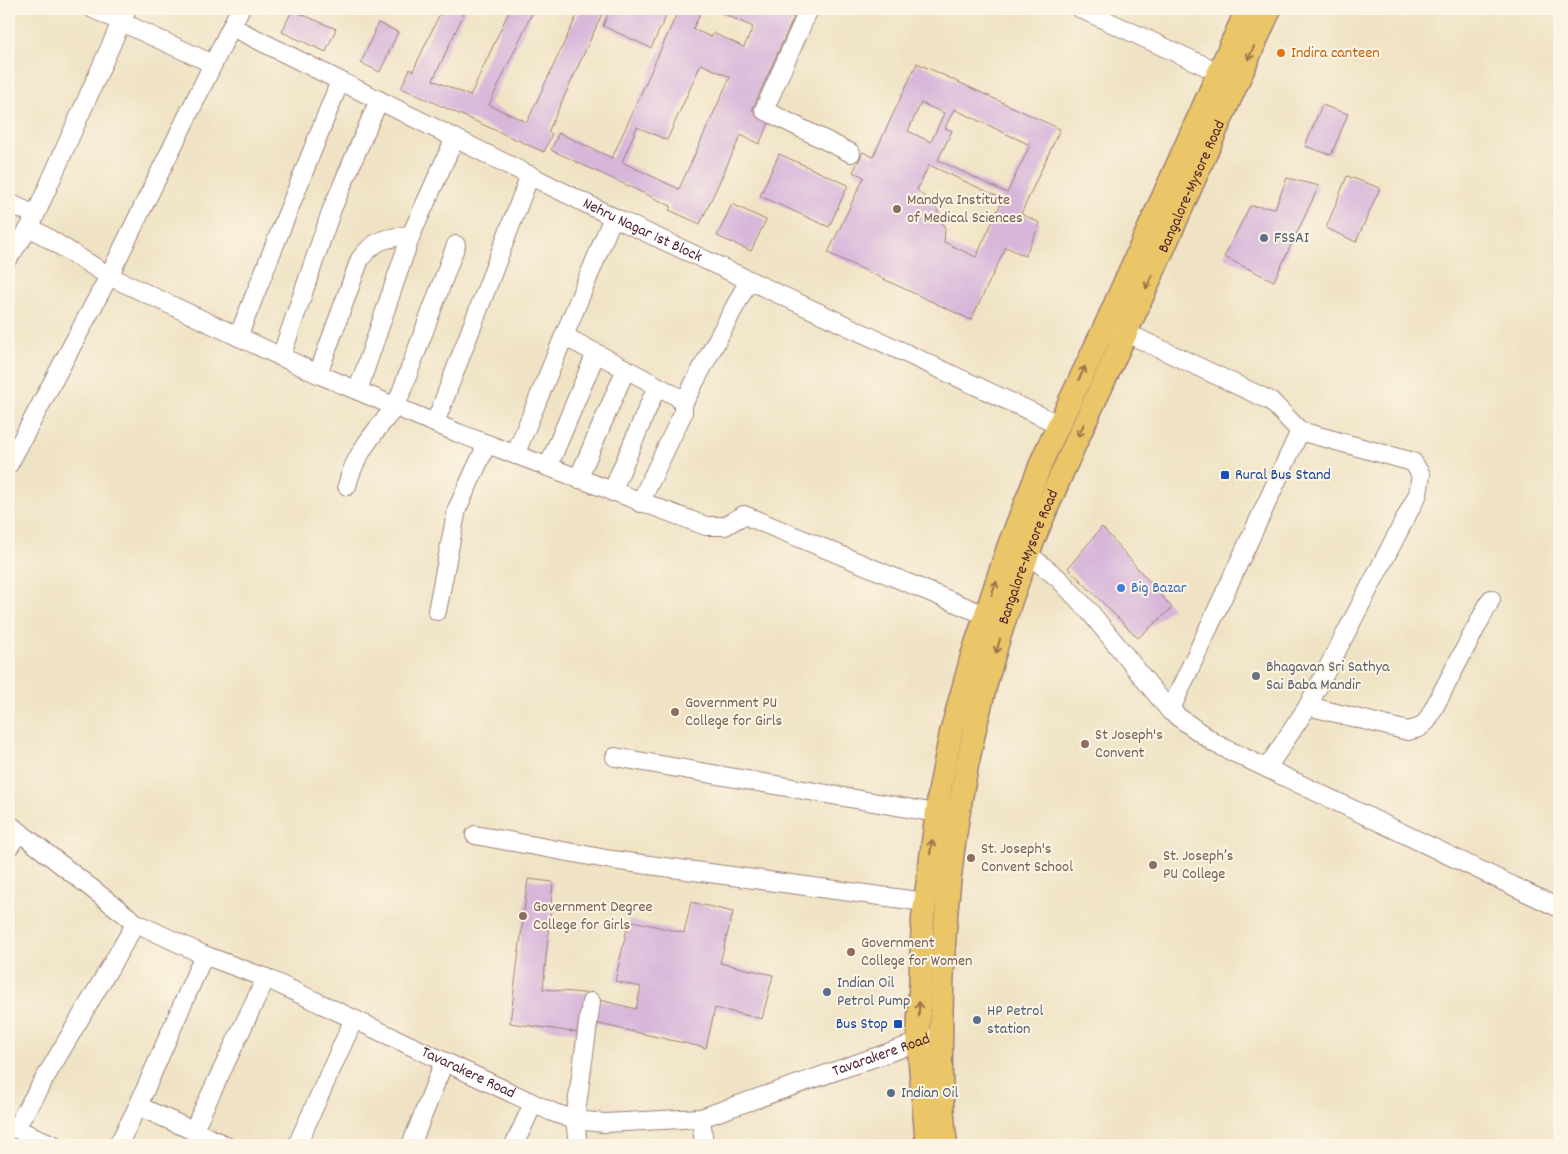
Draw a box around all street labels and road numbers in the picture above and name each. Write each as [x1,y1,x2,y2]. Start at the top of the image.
street label: Bangalore-Mysore Road [1152,117,1231,256]
street label: Nehru Nagar 1st Block [579,192,706,268]
street label: Bangalore-Mysore Road [992,486,1065,627]
street label: Tavarakere Road [829,1027,933,1083]
street label: Tavarakere Road [417,1041,519,1105]

